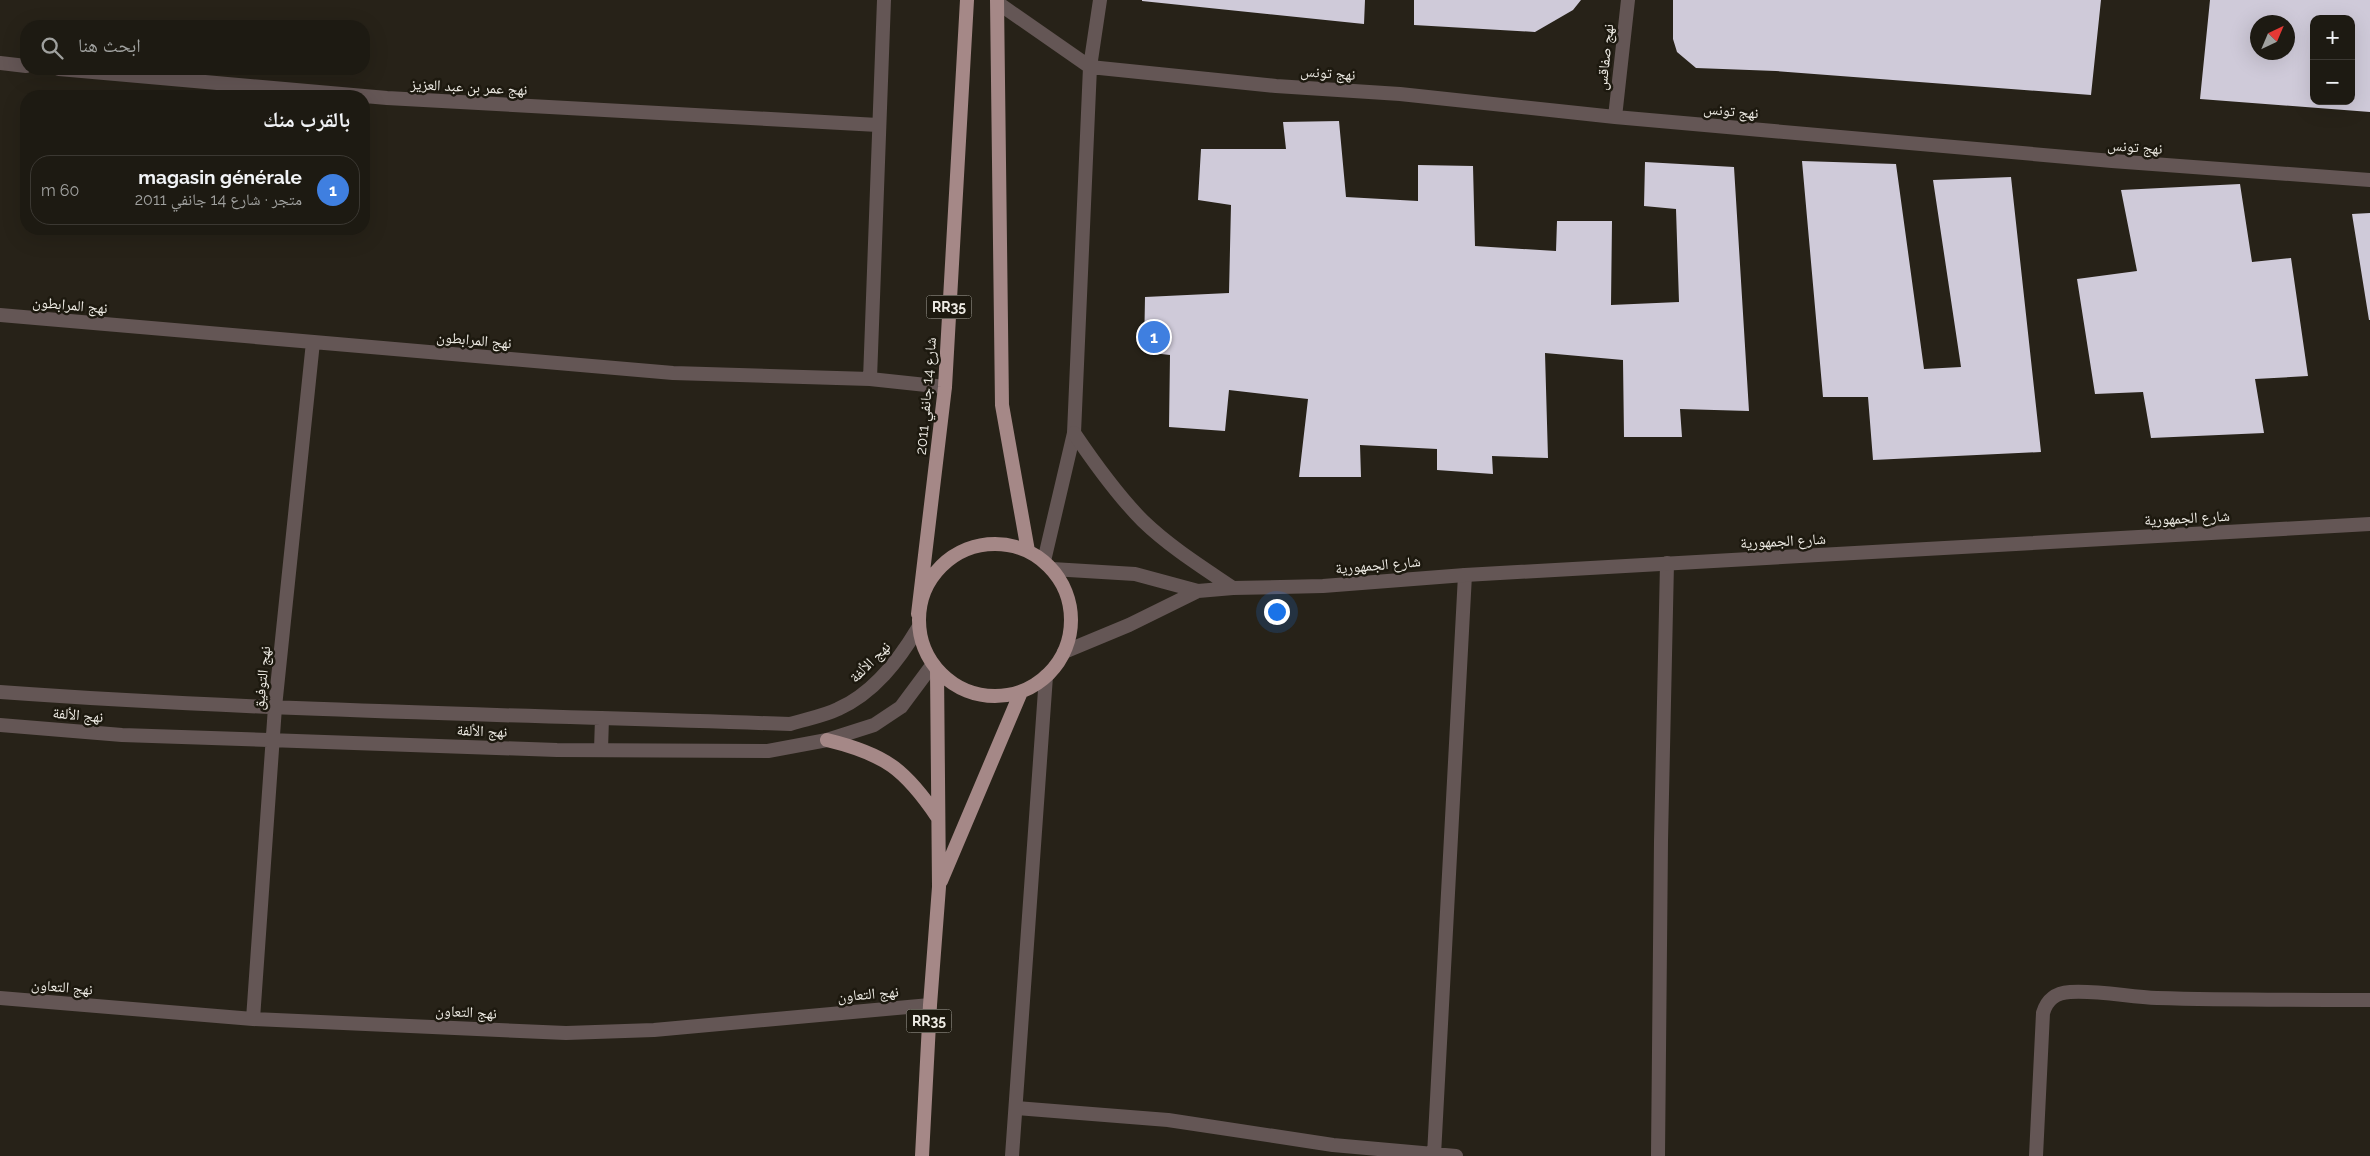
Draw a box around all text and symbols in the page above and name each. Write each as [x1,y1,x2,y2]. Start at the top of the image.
north arrow [2250,15,2295,60]
map controls [2310,15,2355,105]
button: + [2310,15,2355,60]
search box [20,20,370,75]
street label: نهج صفاقس [1593,23,1618,91]
icon: search [38,34,66,62]
text: ابحث هنا [78,34,141,56]
button: − [2310,60,2355,105]
street label: نهج تونس [1300,62,1356,85]
street label: نهج عمر بن عبد العزيز [409,75,528,100]
street label: نهج تونس [1703,100,1759,123]
text: بالقرب منك [263,107,350,132]
street label: نهج تونس [2107,136,2163,159]
text: magasin générale [138,166,302,188]
text: 60 m [41,181,79,200]
text: 1 [329,181,337,200]
text: متجر · شارع 14 جانفي 2011 [135,190,302,209]
street label: نهج المرابطون [31,293,108,318]
road number: RR35 [926,296,972,318]
pin: 1 [1138,318,1170,356]
street label: نهج المرابطون [435,328,512,353]
street label: شارع 14 جانفي 2011 [912,336,943,456]
street label: شارع الجمهورية [2144,507,2230,530]
street label: شارع الجمهورية [1740,530,1826,553]
street label: شارع الجمهورية [1335,552,1422,579]
your location [1264,599,1290,625]
street label: نهج الألفة [846,638,895,687]
street label: نهج التوفيق [250,645,275,711]
street label: نهج الألفة [52,704,104,727]
street label: نهج الألفة [456,721,508,742]
street label: نهج التعاون [30,975,93,1000]
street label: نهج التعاون [837,982,900,1007]
street label: نهج التعاون [435,1001,497,1024]
road number: RR35 [906,1009,952,1032]

